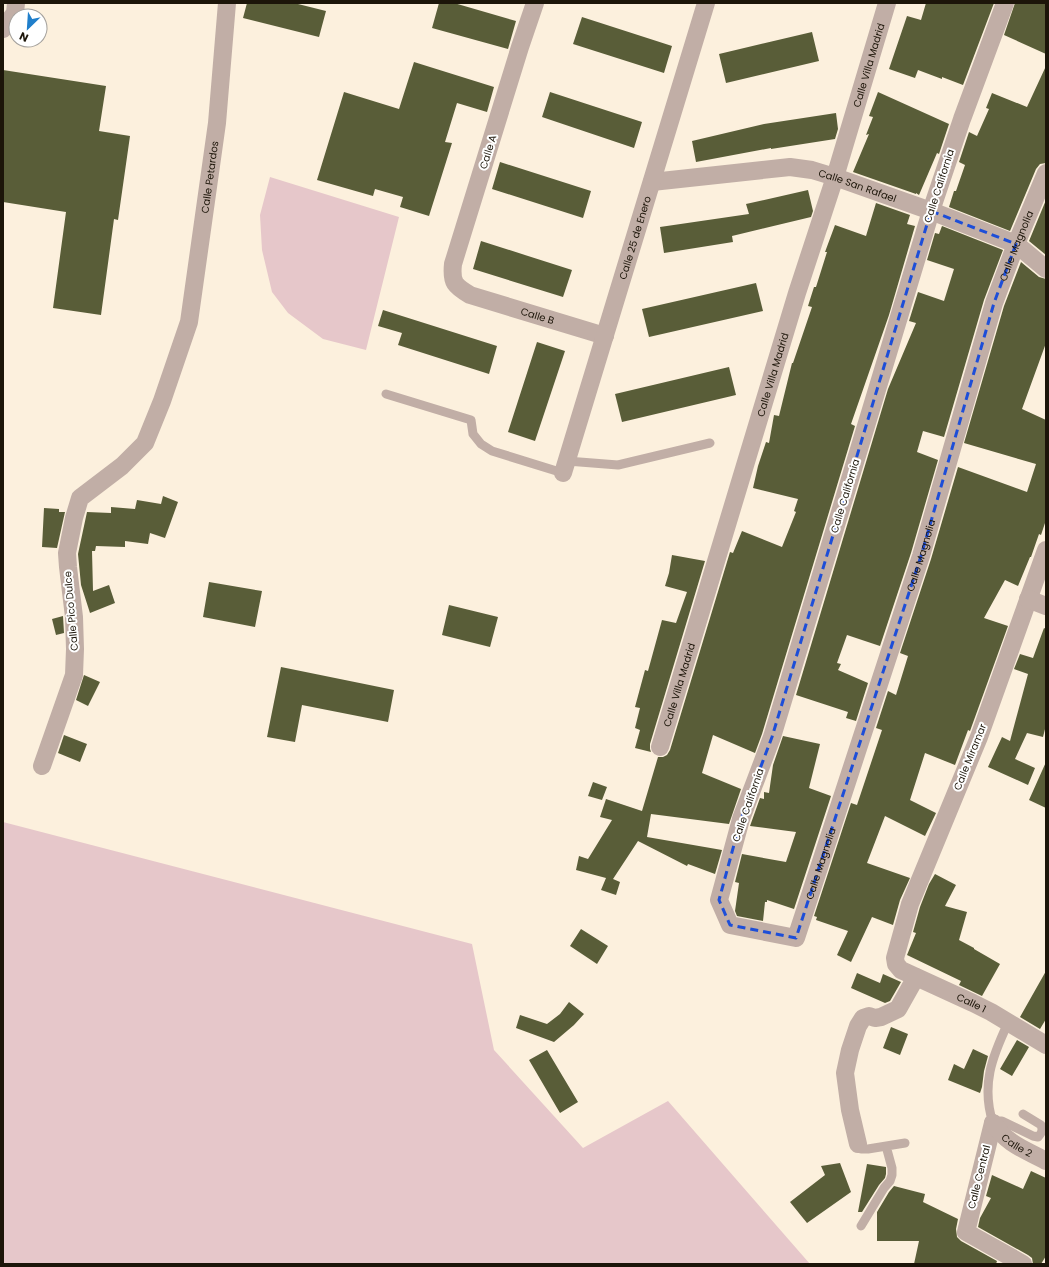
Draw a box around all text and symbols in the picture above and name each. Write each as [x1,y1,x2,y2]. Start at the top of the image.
north arrow [8,8,48,48]
street label: Calle Villa Madrid [849,21,888,109]
text: N [17,28,31,46]
street label: Calle A [476,133,500,171]
street label: Calle Petardos [197,140,222,214]
street label: Calle California [920,147,958,225]
street label: Calle San Rafael [817,165,899,206]
street label: Calle 25 de Enero [615,194,654,281]
street label: Calle Magnolia [995,208,1037,283]
street label: Calle B [519,303,556,328]
street label: Calle Villa Madrid [753,331,792,418]
street label: Calle California [827,457,863,535]
street label: Calle Magnolia [902,517,939,593]
street label: Calle Pico Dulce [60,571,82,651]
street label: Calle Villa Madrid [659,641,699,729]
street label: Calle Miramar [950,721,990,793]
street label: Calle California [728,766,768,844]
street label: Calle Magnolia [802,825,839,901]
street label: Calle 1 [954,989,989,1016]
street label: Calle 2 [998,1130,1035,1160]
street label: Calle Central [964,1144,994,1210]

